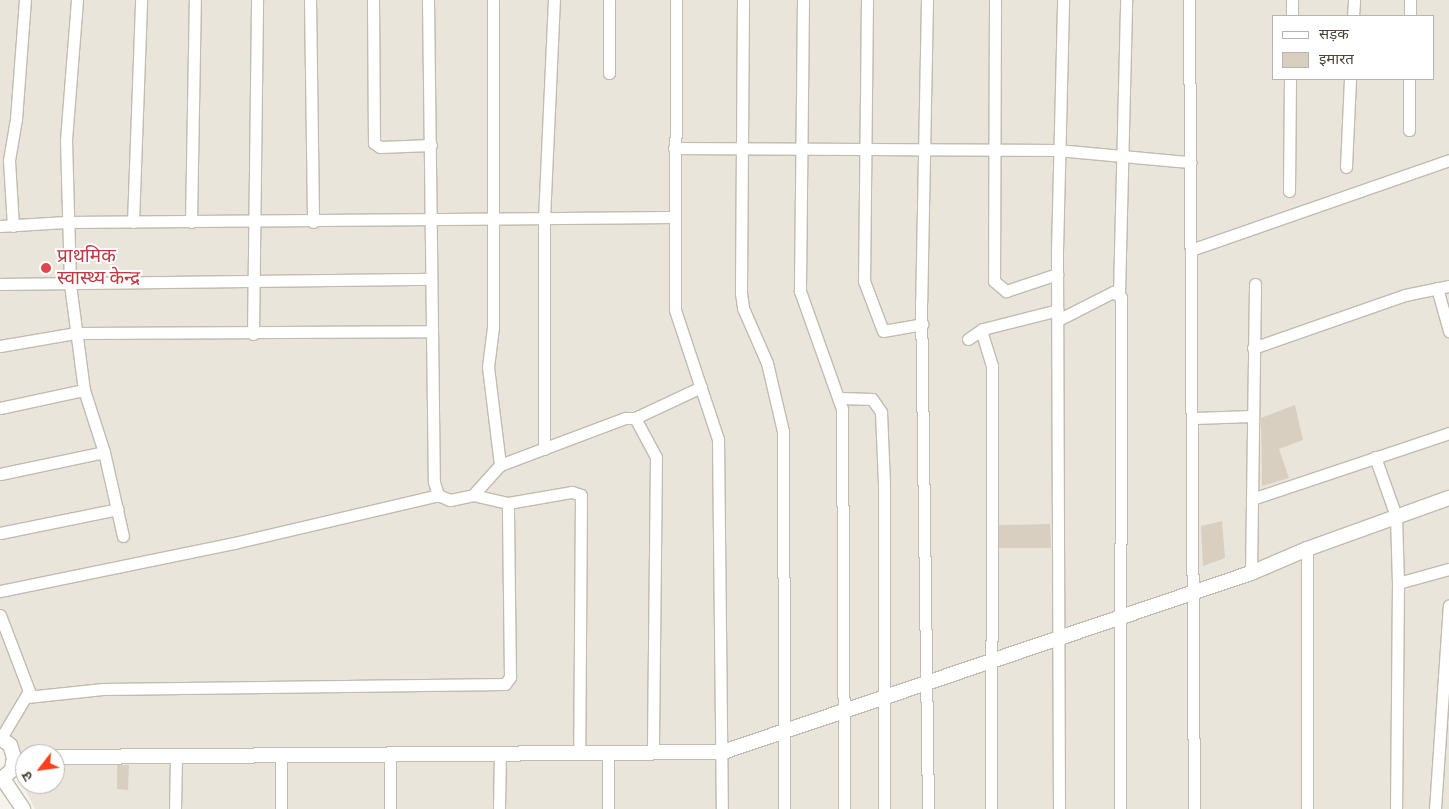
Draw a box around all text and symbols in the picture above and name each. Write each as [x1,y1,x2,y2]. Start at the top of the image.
legend [1272,15,1434,80]
text: सड़क [1319,25,1349,43]
text: इमारत [1319,50,1354,68]
place label: प्राथमिक स्वास्थ्य केन्द्र [57,246,140,290]
marker: प्राथमिक स्वास्थ्य केन्द्र [39,261,53,275]
north arrow [15,744,65,794]
text: उ [18,768,37,784]

